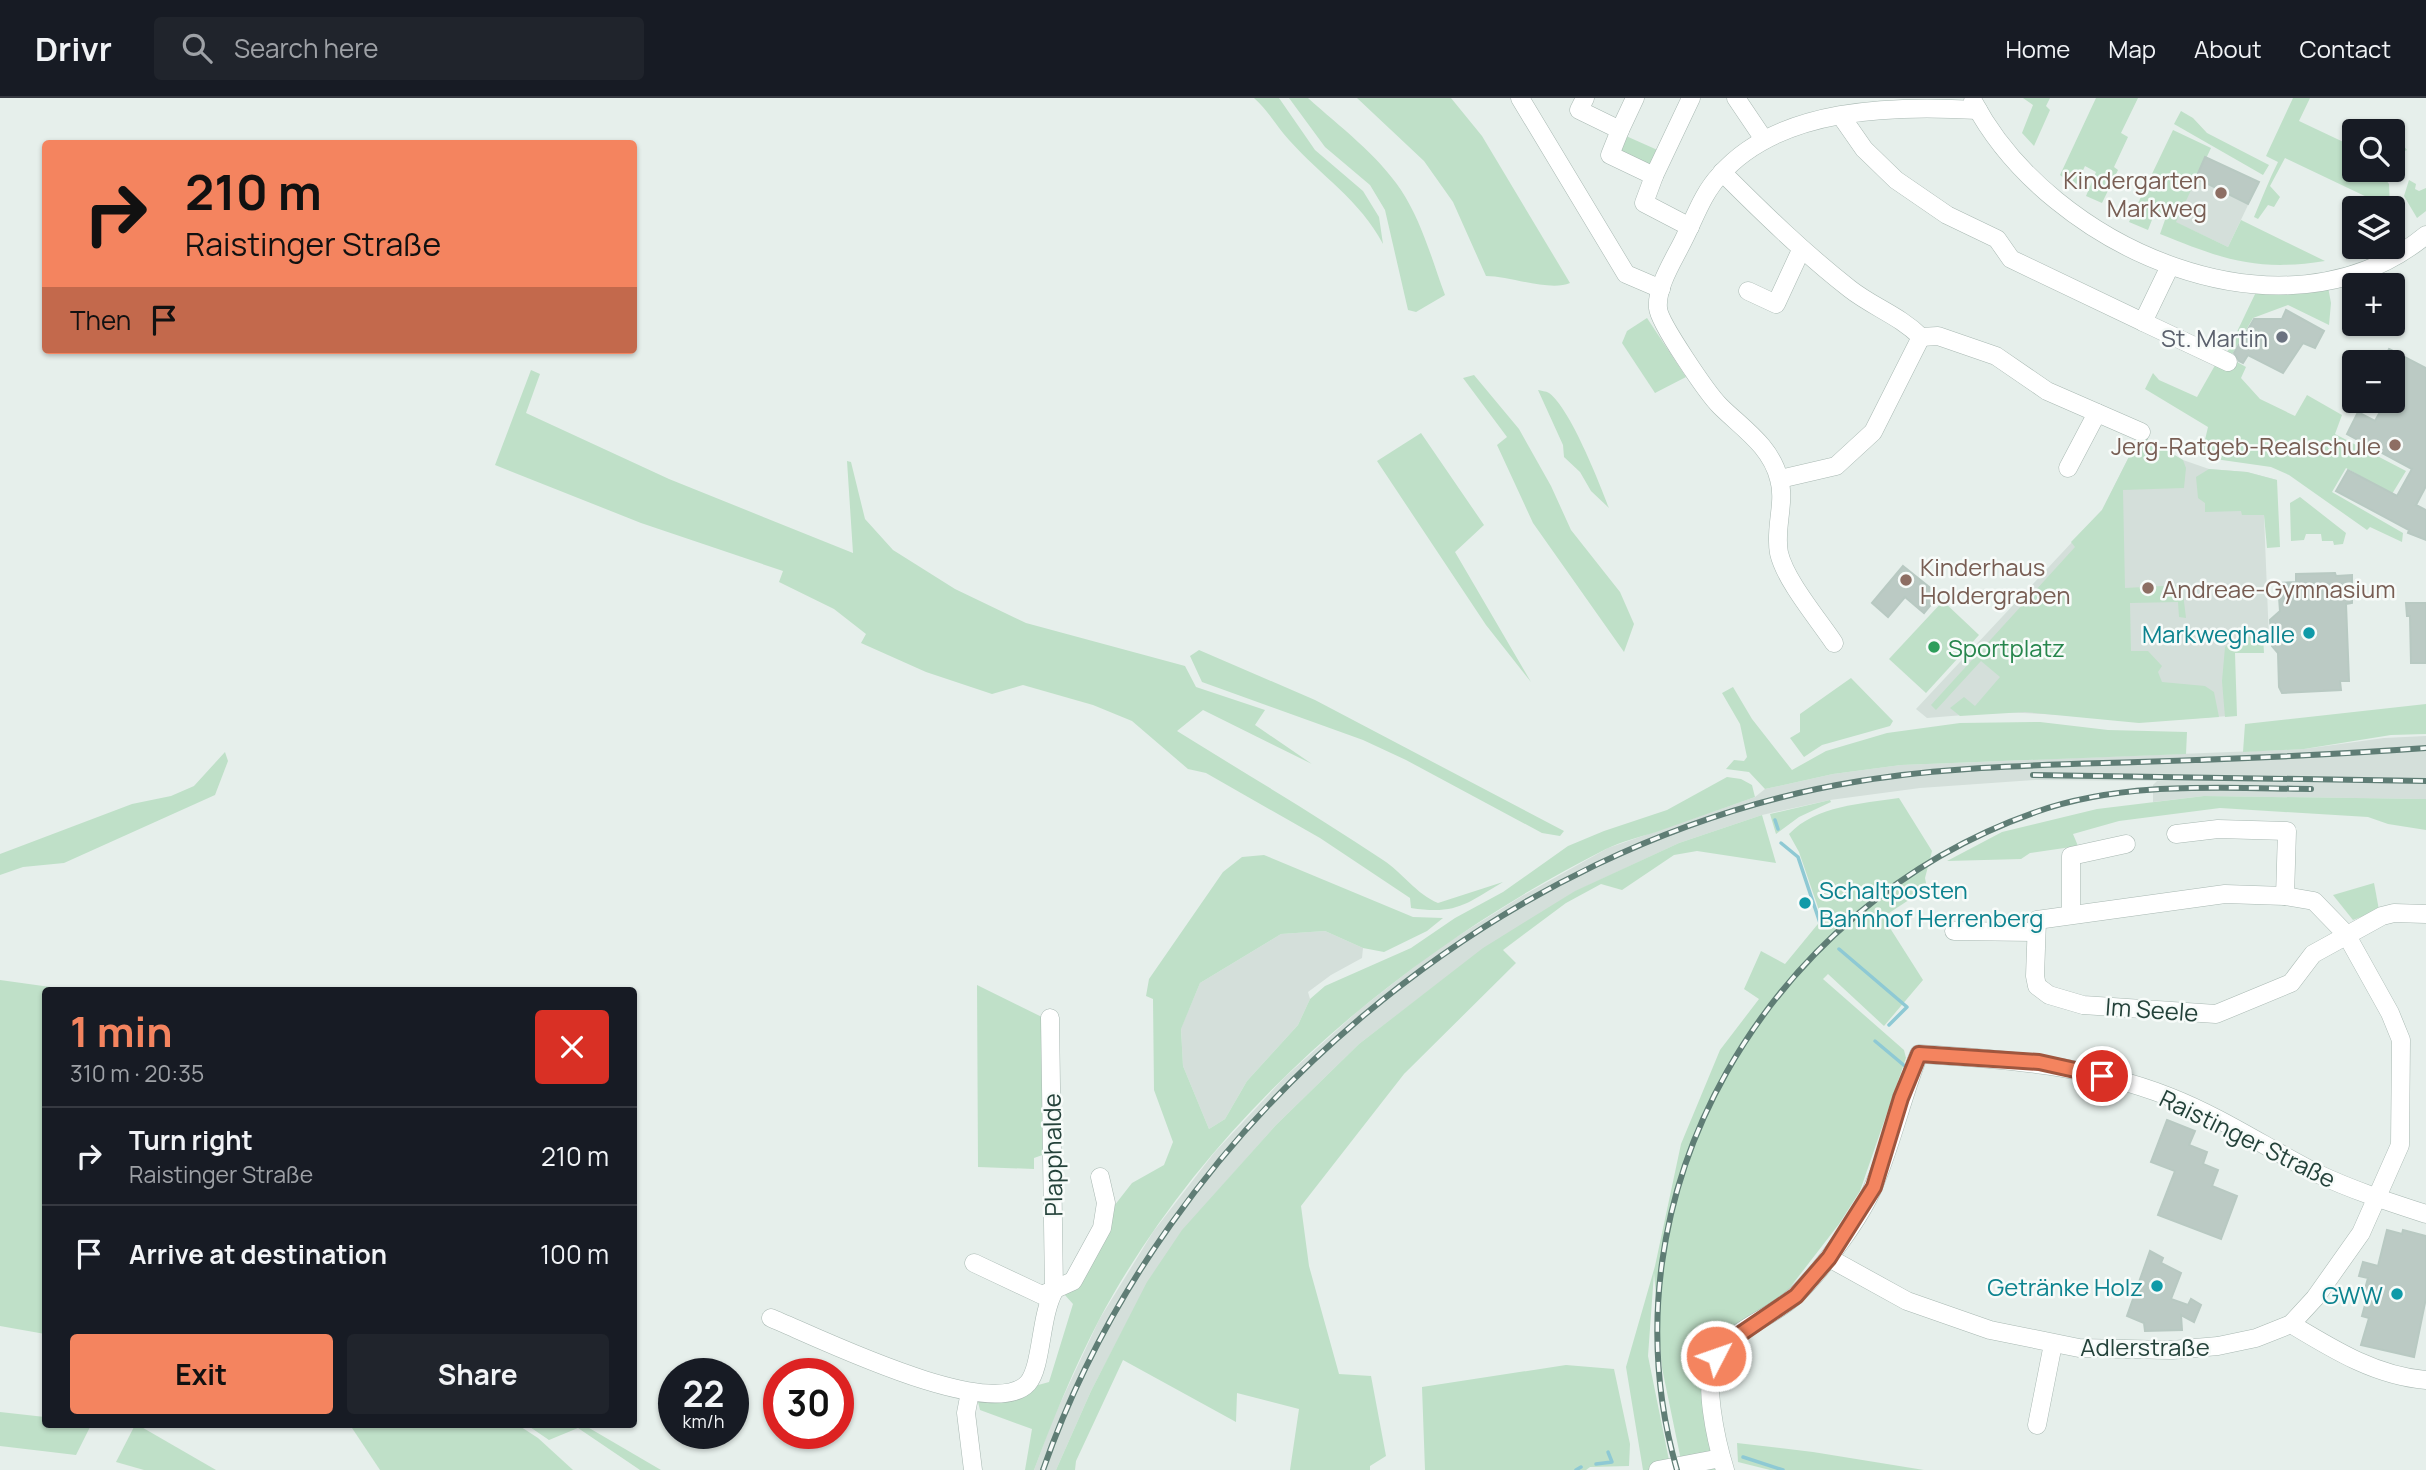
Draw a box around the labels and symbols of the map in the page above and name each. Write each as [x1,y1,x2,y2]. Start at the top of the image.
place label: Kindergarten Markweg [2063,163,2207,224]
marker: Kindergarten Markweg [2213,185,2229,201]
place label: St. Martin [2161,321,2268,354]
marker: St. Martin [2274,329,2290,345]
place label: Jerg-Ratgeb-Realschule [2111,429,2381,462]
marker: Jerg-Ratgeb-Realschule [2387,437,2403,453]
place label: Kinderhaus Holdergraben [1920,550,2071,611]
marker: Kinderhaus Holdergraben [1898,572,1914,588]
place label: Andreae-Gymnasium [2162,572,2396,605]
marker: Andreae-Gymnasium [2140,580,2156,596]
place label: Markweghalle [2142,617,2295,650]
marker: Markweghalle [2301,625,2317,641]
place label: Sportplatz [1948,631,2065,664]
marker: Sportplatz [1926,639,1942,655]
place label: Schaltposten Bahnhof Herrenberg [1819,873,2043,934]
marker: Schaltposten Bahnhof Herrenberg [1797,895,1813,911]
street label: Im Seele [2104,989,2200,1029]
pin [2072,1046,2132,1106]
street label: Raistinger Straße [2154,1081,2342,1195]
street label: Plapphalde [1034,1093,1070,1217]
place label: Getränke Holz [1987,1270,2143,1303]
marker: Getränke Holz [2149,1278,2165,1294]
place label: GWW [2322,1278,2384,1311]
marker: GWW [2389,1286,2405,1302]
position arrow [1679,1319,1753,1393]
street label: Adlerstraße [2080,1330,2210,1363]
speed limit sign: 30 [763,1358,854,1449]

